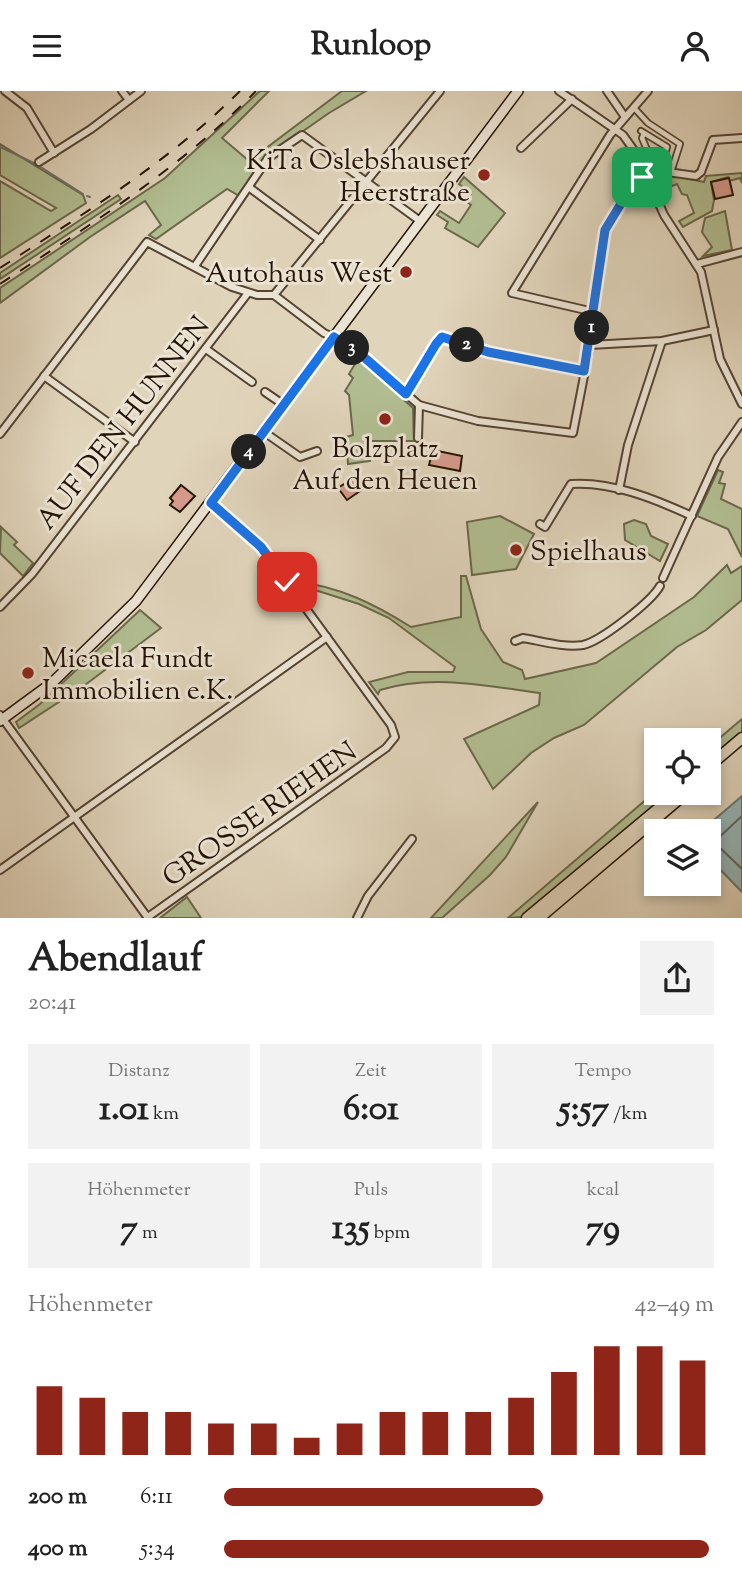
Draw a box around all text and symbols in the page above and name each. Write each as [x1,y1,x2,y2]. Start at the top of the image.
text: Runloop [311,23,431,69]
icon: menu [28,27,66,65]
icon: person [676,27,714,65]
place label: KiTa Oslebshauser Heerstraße [246,142,470,214]
pin [612,147,672,207]
icon: arrive [623,158,661,196]
marker: KiTa Oslebshauser Heerstraße [476,167,492,183]
place label: Autohaus West [205,255,392,295]
marker: Autohaus West [398,264,414,280]
street label: AUF DEN HUNNEN [28,308,221,539]
pin: 1 [574,310,610,345]
text: 1 [588,314,595,341]
pin: 2 [449,327,484,363]
pin: 3 [334,331,370,365]
text: 2 [462,331,471,358]
text: 3 [348,334,355,361]
marker: Bolzplatz Auf den Heuen [377,411,393,427]
place label: Bolzplatz Auf den Heuen [292,430,478,502]
pin: 4 [232,435,266,469]
text: 4 [244,438,253,465]
place label: Spielhaus [530,533,647,573]
marker: Spielhaus [508,542,524,558]
pin [257,552,317,612]
icon: check [268,563,306,601]
place label: Micaela Fundt Immobilien e.K. [42,640,233,712]
marker: Micaela Fundt Immobilien e.K. [20,665,36,681]
map controls [644,728,721,896]
button: locate [644,728,721,805]
street label: GROSSE RIEHEN [155,733,366,898]
button: layers [644,819,721,896]
text: Abendlauf [28,934,203,988]
button: share [640,941,714,1015]
text: 20:41 [28,987,76,1020]
text: Distanz [108,1058,170,1085]
text: Zeit [355,1058,387,1085]
text: Tempo [574,1058,632,1085]
text: 1.01 [99,1085,149,1136]
text: 6:01 [343,1085,399,1136]
text: 5:57 [559,1085,609,1136]
text: km [149,1101,179,1128]
text: /km [609,1101,647,1128]
text: Höhenmeter [87,1177,191,1204]
text: Puls [354,1177,388,1204]
text: kcal [587,1177,619,1204]
text: 7 [120,1204,138,1255]
text: 135 [332,1204,370,1255]
text: 79 [586,1204,620,1255]
text: m [138,1220,158,1247]
text: bpm [370,1220,410,1247]
text: Höhenmeter [28,1289,153,1322]
text: 42–49 m [635,1289,714,1322]
text: 200 m [28,1481,87,1514]
text: 6:11 [140,1481,173,1514]
text: 400 m [28,1533,88,1566]
text: 5:34 [140,1533,175,1566]

